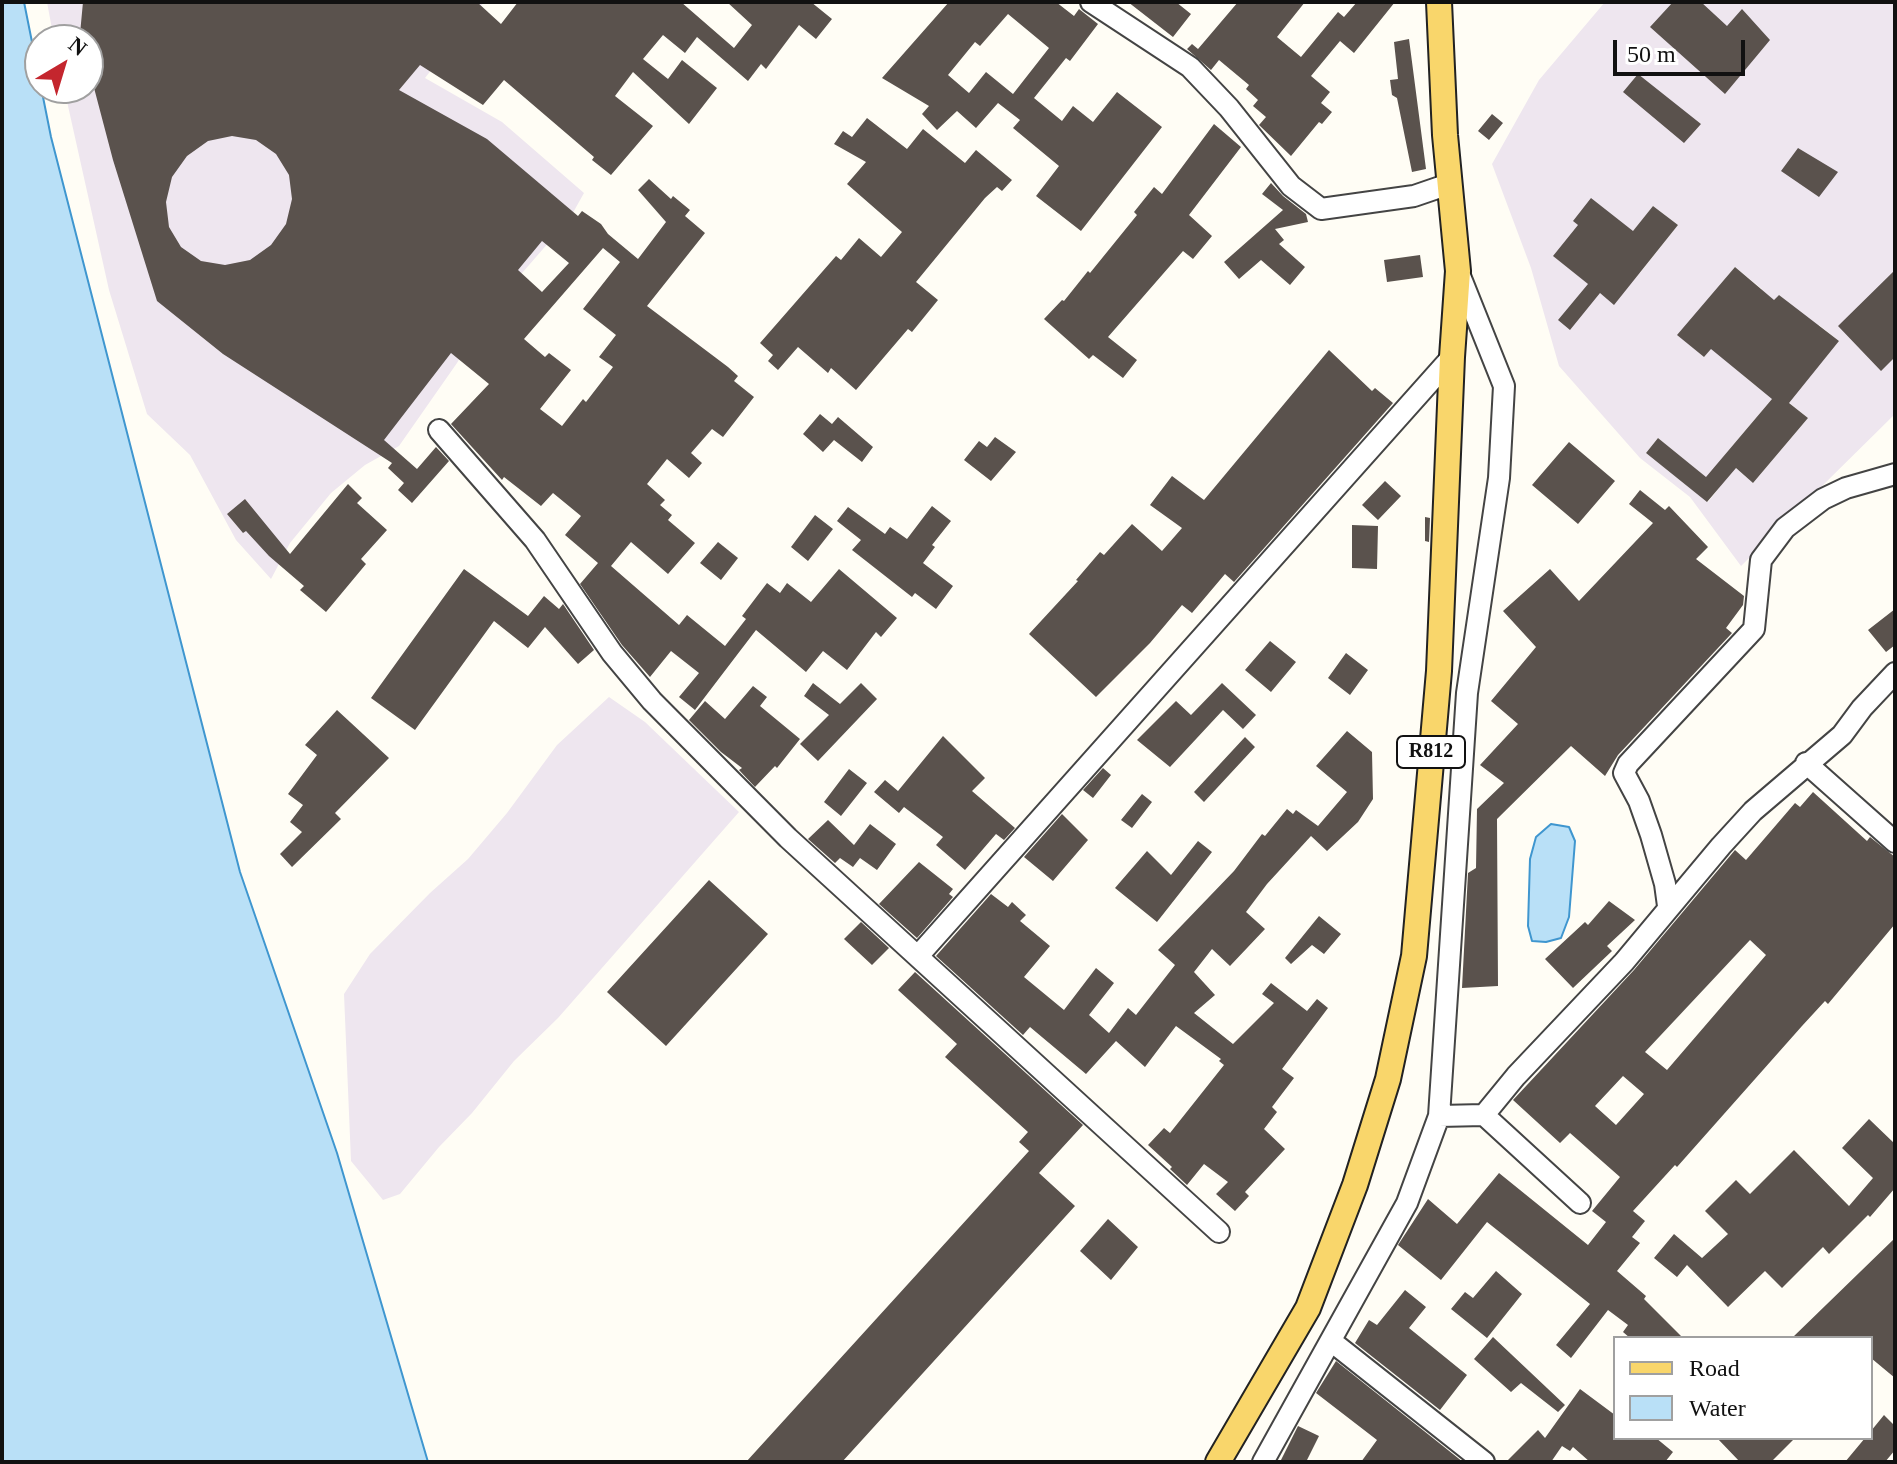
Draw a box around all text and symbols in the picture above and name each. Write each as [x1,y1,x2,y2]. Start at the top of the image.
north arrow [24,24,104,104]
scale bar [1617,24,1749,74]
text: N [64,32,92,61]
text: 50 m [1627,41,1676,67]
road number: R812 [1397,736,1465,768]
legend [1613,1336,1873,1440]
text: Road [1689,1355,1740,1381]
text: Water [1689,1395,1746,1421]

